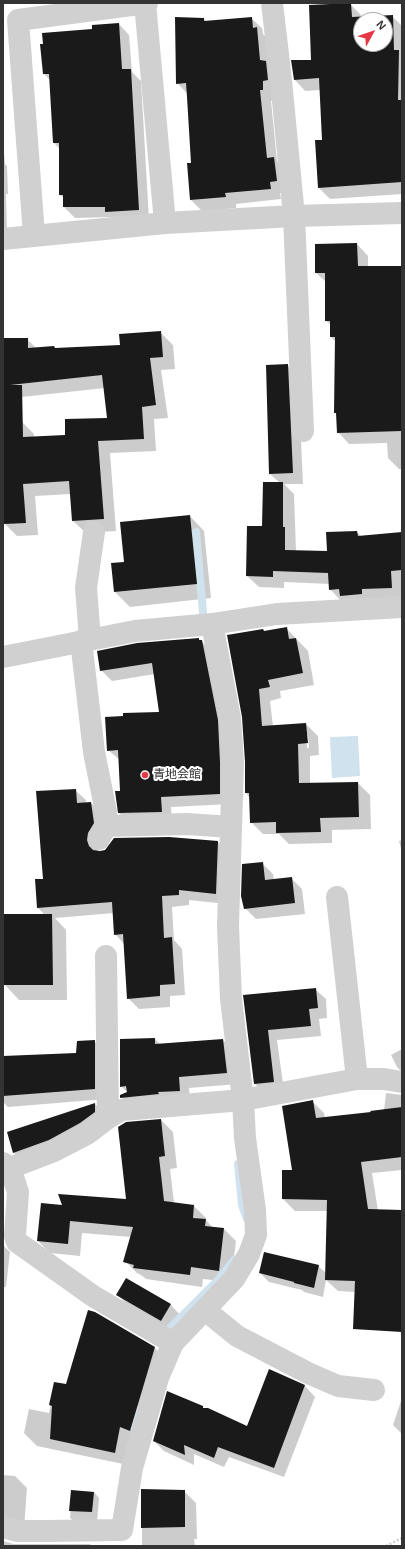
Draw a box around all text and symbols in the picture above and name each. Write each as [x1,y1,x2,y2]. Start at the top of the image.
north arrow [353,12,393,52]
text: N [374,18,389,32]
place label: 青地会館 [153,768,201,782]
marker: 青地会館 [140,770,150,780]

